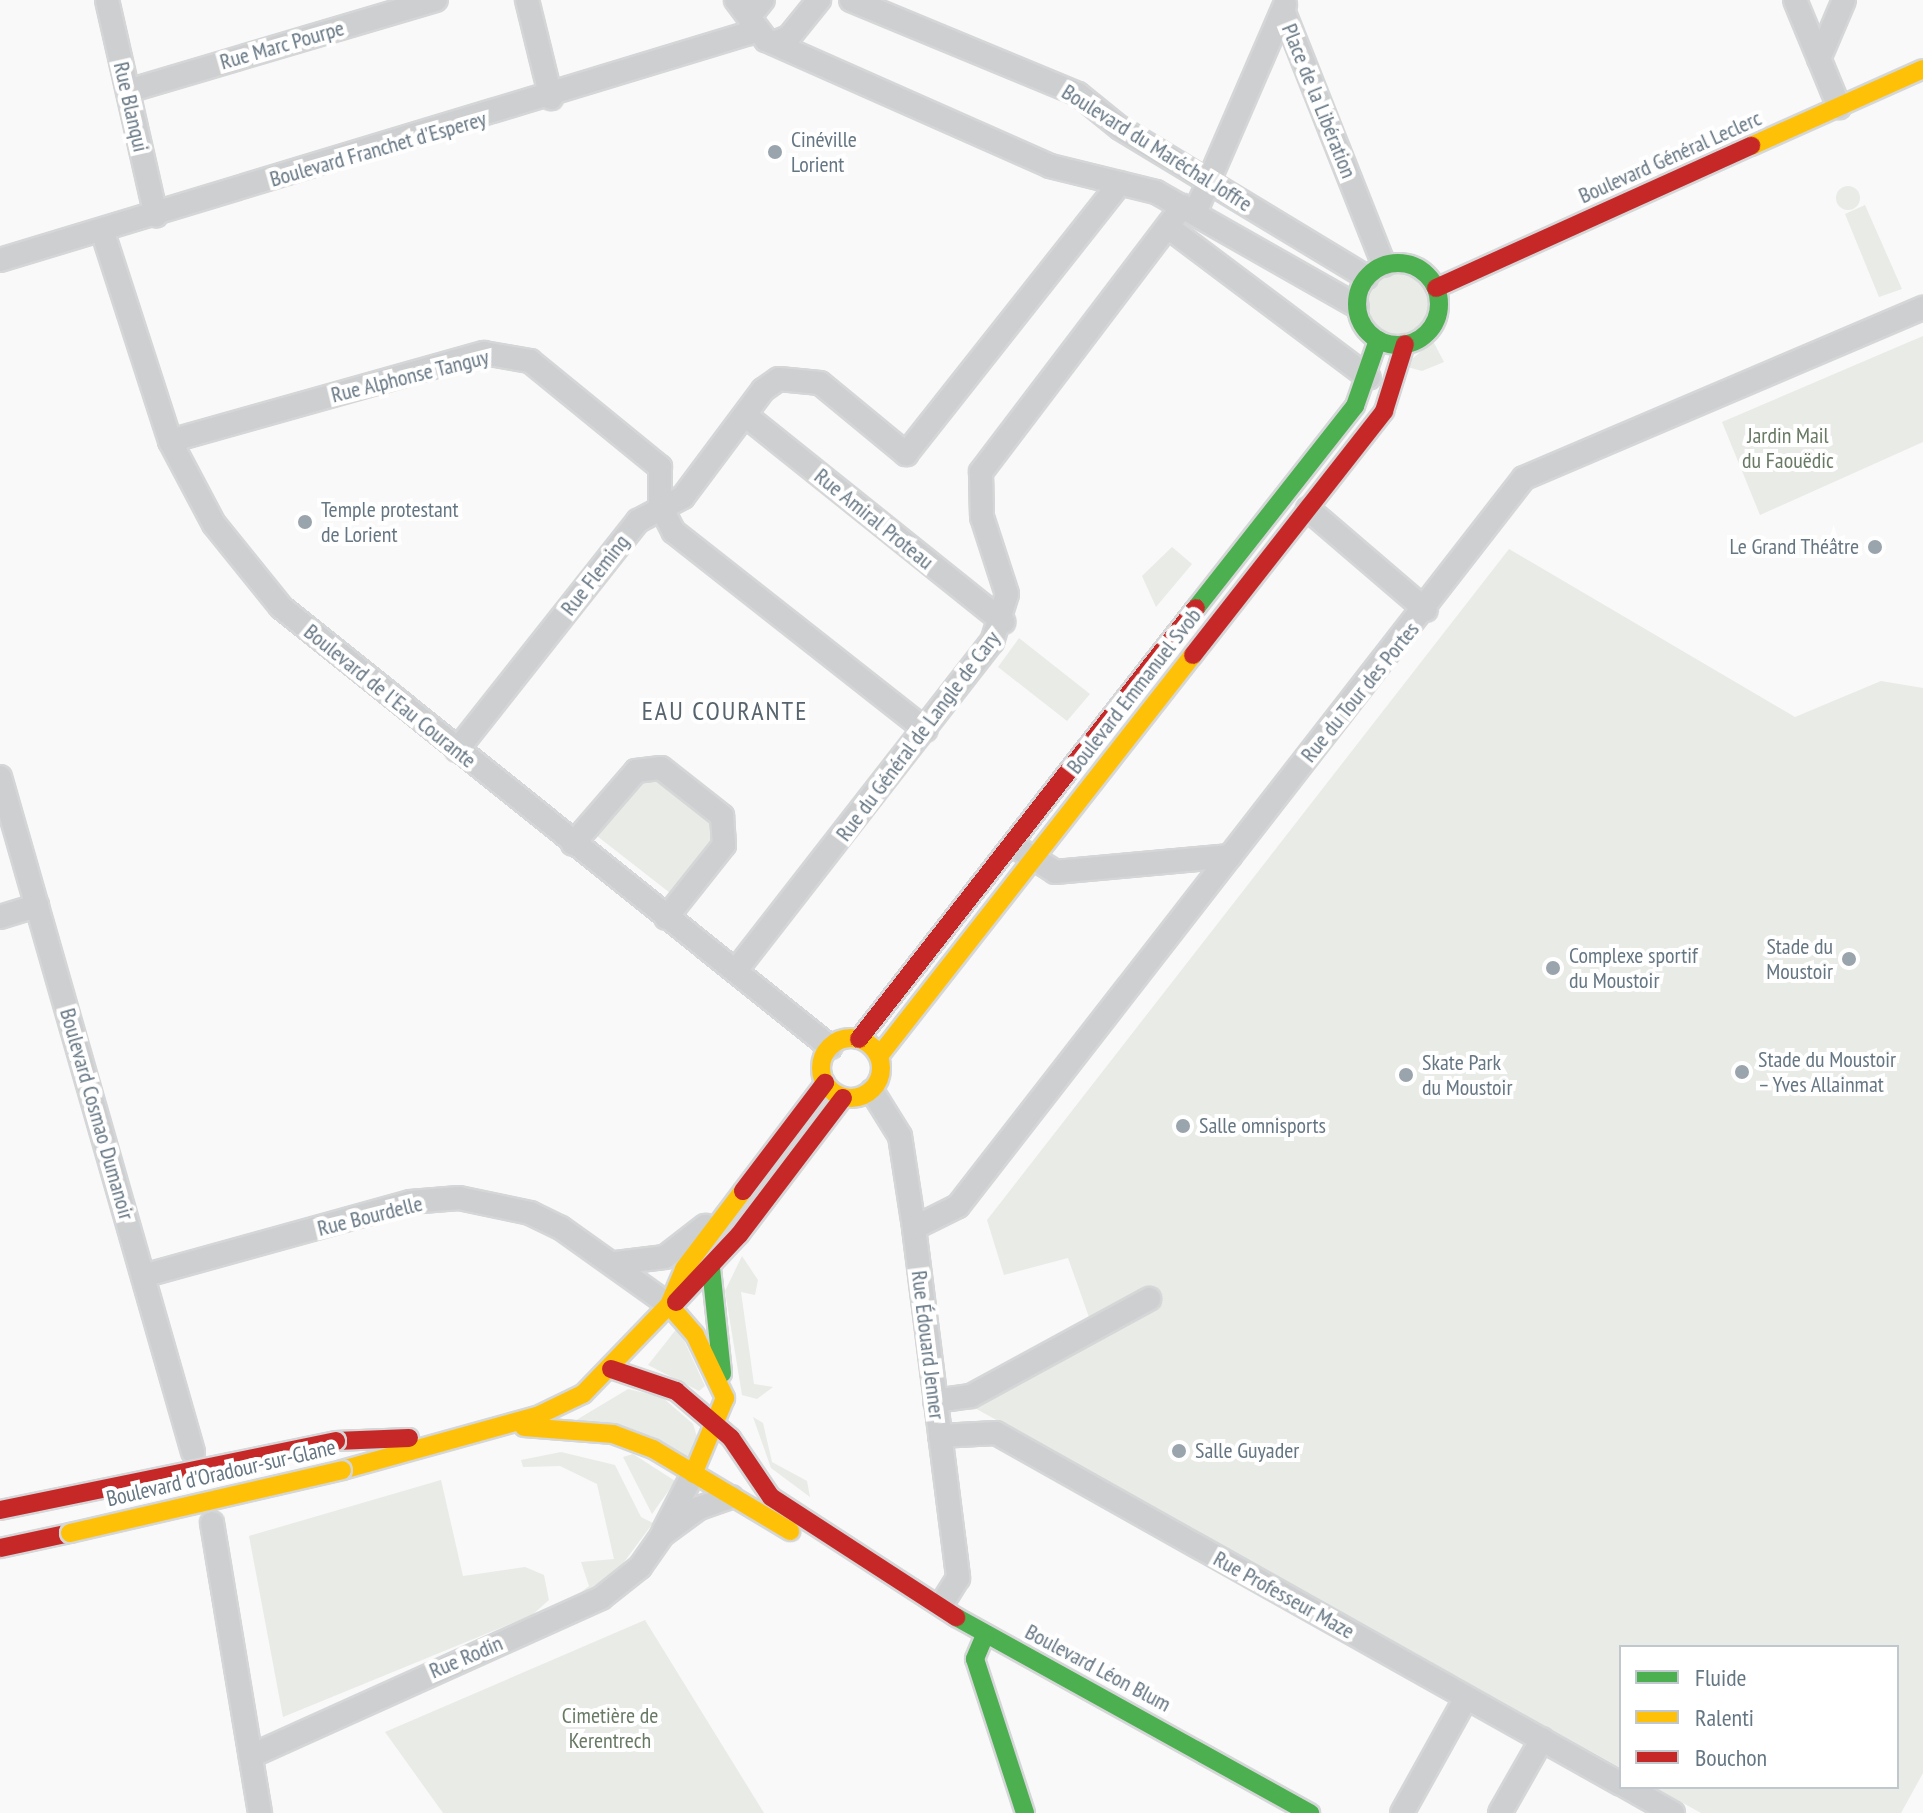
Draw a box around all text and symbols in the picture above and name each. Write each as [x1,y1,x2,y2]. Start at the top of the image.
street label: Rue Marc Pourpe [217,15,347,75]
street label: Place de la Libération [1276,20,1362,182]
street label: Rue Blanqui [108,59,154,155]
street label: Boulevard du Maréchal Joffre [1057,79,1257,217]
street label: Boulevard Franchet d'Esperey [267,105,489,193]
street label: Boulevard Général Leclerc [1575,105,1765,209]
place label: Cinéville Lorient [791,126,857,178]
marker: Cinéville Lorient [766,143,784,161]
street label: Rue Alphonse Tanguy [328,344,492,408]
park label: Jardin Mail du Faouëdic [1742,422,1834,474]
street label: Rue Amiral Proteau [809,463,939,575]
place label: Temple protestant de Lorient [321,496,458,548]
marker: Temple protestant de Lorient [296,513,314,531]
street label: Rue Fleming [555,529,635,621]
place label: Le Grand Théâtre [1729,534,1859,560]
marker: Le Grand Théâtre [1866,538,1884,556]
street label: Boulevard Emmanuel Svob [1061,603,1207,779]
street label: Rue du Tour des Portes [1295,616,1425,768]
street label: Boulevard de l'Eau Courante [299,619,481,773]
street label: Rue du Général de Langle de Cary [830,626,1006,846]
district label: EAU COURANTE [642,695,808,727]
place label: Stade du Moustoir [1766,933,1833,984]
place label: Complexe sportif du Moustoir [1569,942,1698,994]
marker: Stade du Moustoir [1840,950,1858,968]
marker: Complexe sportif du Moustoir [1544,959,1562,977]
street label: Boulevard Cosmao Dumanoir [54,1005,140,1223]
place label: Stade du Moustoir – Yves Allainmat [1758,1046,1896,1098]
place label: Skate Park du Moustoir [1422,1049,1512,1100]
marker: Stade du Moustoir – Yves Allainmat [1733,1063,1751,1081]
marker: Skate Park du Moustoir [1397,1066,1415,1084]
place label: Salle omnisports [1199,1113,1326,1139]
marker: Salle omnisports [1174,1117,1192,1135]
street label: Rue Bourdelle [315,1190,425,1242]
street label: Rue Édouard Jenner [906,1269,950,1421]
street label: Boulevard d'Oradour-sur-Glane [104,1434,338,1512]
place label: Salle Guyader [1195,1438,1299,1464]
marker: Salle Guyader [1170,1442,1188,1460]
street label: Rue Professeur Maze [1209,1545,1359,1645]
street label: Boulevard Léon Blum [1021,1619,1175,1717]
street label: Rue Rodin [425,1630,507,1684]
legend [1619,1645,1899,1789]
text: Fluide [1695,1662,1746,1693]
park label: Cimetière de Kerentrech [562,1702,658,1754]
text: Ralenti [1695,1702,1754,1733]
text: Bouchon [1695,1742,1767,1773]

